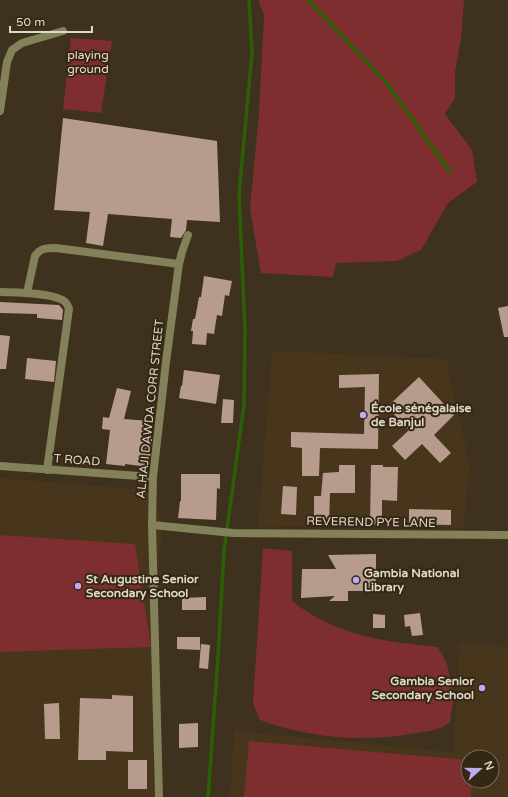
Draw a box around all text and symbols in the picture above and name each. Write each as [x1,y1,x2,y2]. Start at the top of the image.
scale bar [10,8,92,34]
text: 50 m [16,15,45,29]
park label: playing ground [67,48,109,76]
street label: ALHAJI DAWDA CORR STREET [134,318,166,499]
place label: École sénégalaise de Banjul [371,401,471,430]
marker: École sénégalaise de Banjul [358,410,368,420]
street label: T ROAD [53,451,101,469]
street label: REVEREND PYE LANE [306,514,436,530]
place label: Gambia National Library [364,566,459,595]
place label: St Augustine Senior Secondary School [86,572,199,601]
marker: Gambia National Library [351,575,361,585]
marker: St Augustine Senior Secondary School [73,581,83,591]
place label: Gambia Senior Secondary School [372,674,474,703]
marker: Gambia Senior Secondary School [477,683,487,693]
north arrow [460,749,500,789]
text: N [481,759,497,772]

